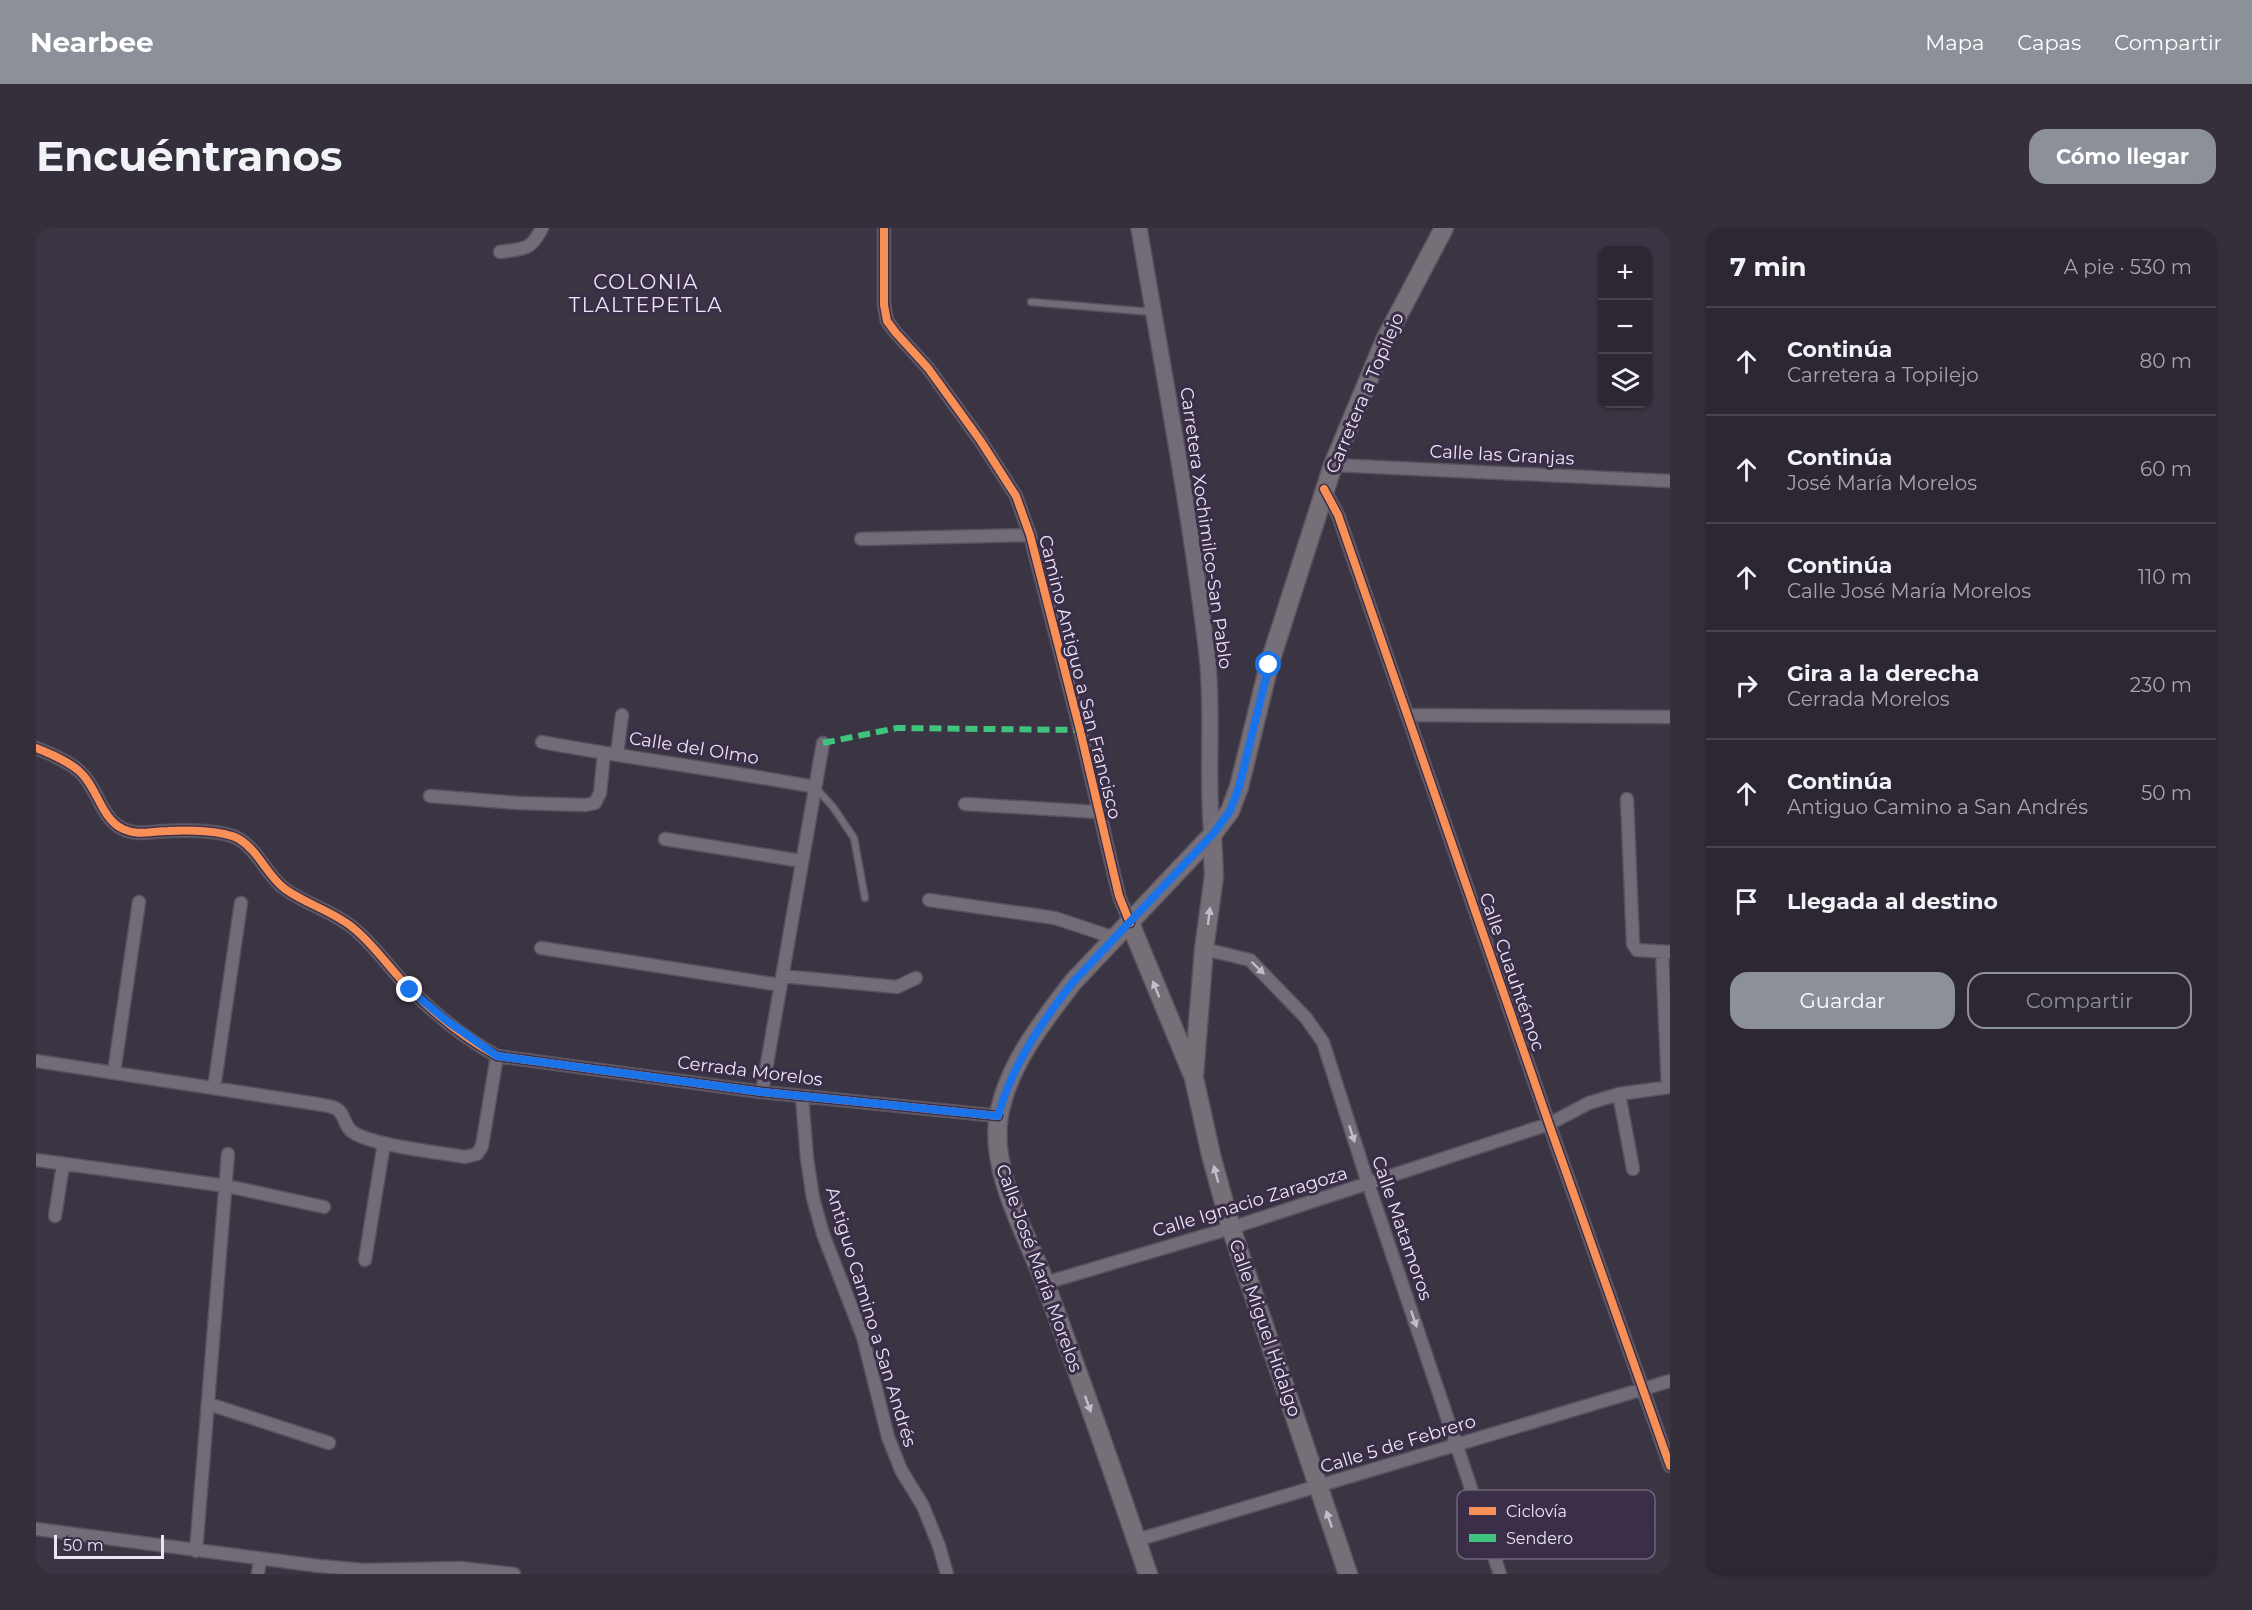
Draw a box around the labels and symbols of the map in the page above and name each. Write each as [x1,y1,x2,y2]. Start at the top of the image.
district label: COLONIA TLALTEPETLA [569,270,723,317]
street label: Carretera a Topilejo [1321,309,1409,477]
street label: Carretera Xochimilco-San Pablo [1175,386,1237,670]
street label: Calle las Granjas [1429,440,1575,470]
street label: Camino Antiguo a San Francisco [1034,533,1126,821]
route start [1255,651,1281,677]
street label: Calle del Olmo [627,727,761,769]
street label: Calle Cuauhtémoc [1475,890,1549,1054]
one-way arrow [1204,906,1213,925]
one-way arrow [1251,960,1265,974]
route end [396,976,422,1002]
one-way arrow [1151,980,1160,998]
street label: Cerrada Morelos [676,1051,824,1091]
one-way arrow [1348,1125,1357,1143]
street label: Calle Matamoros [1367,1153,1437,1303]
street label: Calle José María Morelos [991,1161,1087,1375]
street label: Calle Ignacio Zaragoza [1150,1162,1350,1242]
one-way arrow [1211,1165,1220,1183]
street label: Antiguo Camino a San Andrés [821,1184,921,1450]
street label: Calle Miguel Hidalgo [1224,1236,1306,1420]
one-way arrow [1409,1310,1419,1328]
one-way arrow [1084,1396,1094,1414]
street label: Calle 5 de Febrero [1318,1410,1478,1478]
legend [1457,1490,1655,1559]
text: Ciclovía [1506,1502,1567,1521]
one-way arrow [1324,1510,1334,1528]
text: Sendero [1506,1529,1573,1548]
scale bar [54,1532,164,1560]

